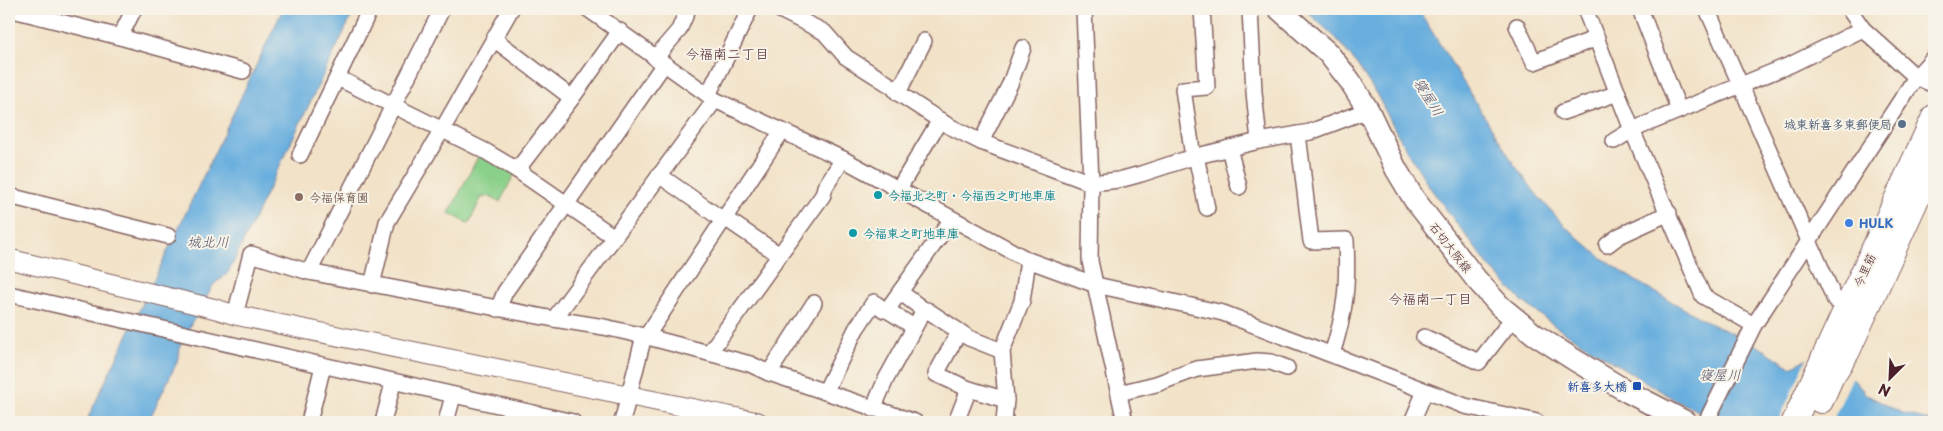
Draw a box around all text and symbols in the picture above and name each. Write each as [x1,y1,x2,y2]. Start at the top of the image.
district label: 今福南二丁目 [685,43,769,64]
water label: 寝屋川 [1409,74,1449,120]
place label: 城東新喜多東郵便局 [1784,115,1892,133]
marker: 城東新喜多東郵便局 [1896,118,1908,130]
place label: 今福北之町・今福西之町地車庫 [888,186,1056,204]
place label: 今福保育園 [309,188,369,206]
marker: 今福北之町・今福西之町地車庫 [872,189,884,201]
marker: 今福保育園 [293,191,305,203]
place label: HULK [1859,214,1893,232]
marker: HULK [1843,217,1855,229]
street label: 石切大阪線 [1425,218,1477,276]
place label: 今福東之町地車庫 [863,224,959,242]
marker: 今福東之町地車庫 [847,227,859,239]
water label: 城北川 [187,231,229,252]
street label: 今里筋 [1848,250,1880,290]
district label: 今福南一丁目 [1388,288,1472,309]
north arrow [1866,354,1916,404]
water label: 寝屋川 [1699,364,1741,385]
place label: 新喜多大橋 [1567,377,1627,395]
text: N [1875,378,1894,402]
marker: 新喜多大橋 [1631,380,1643,392]

